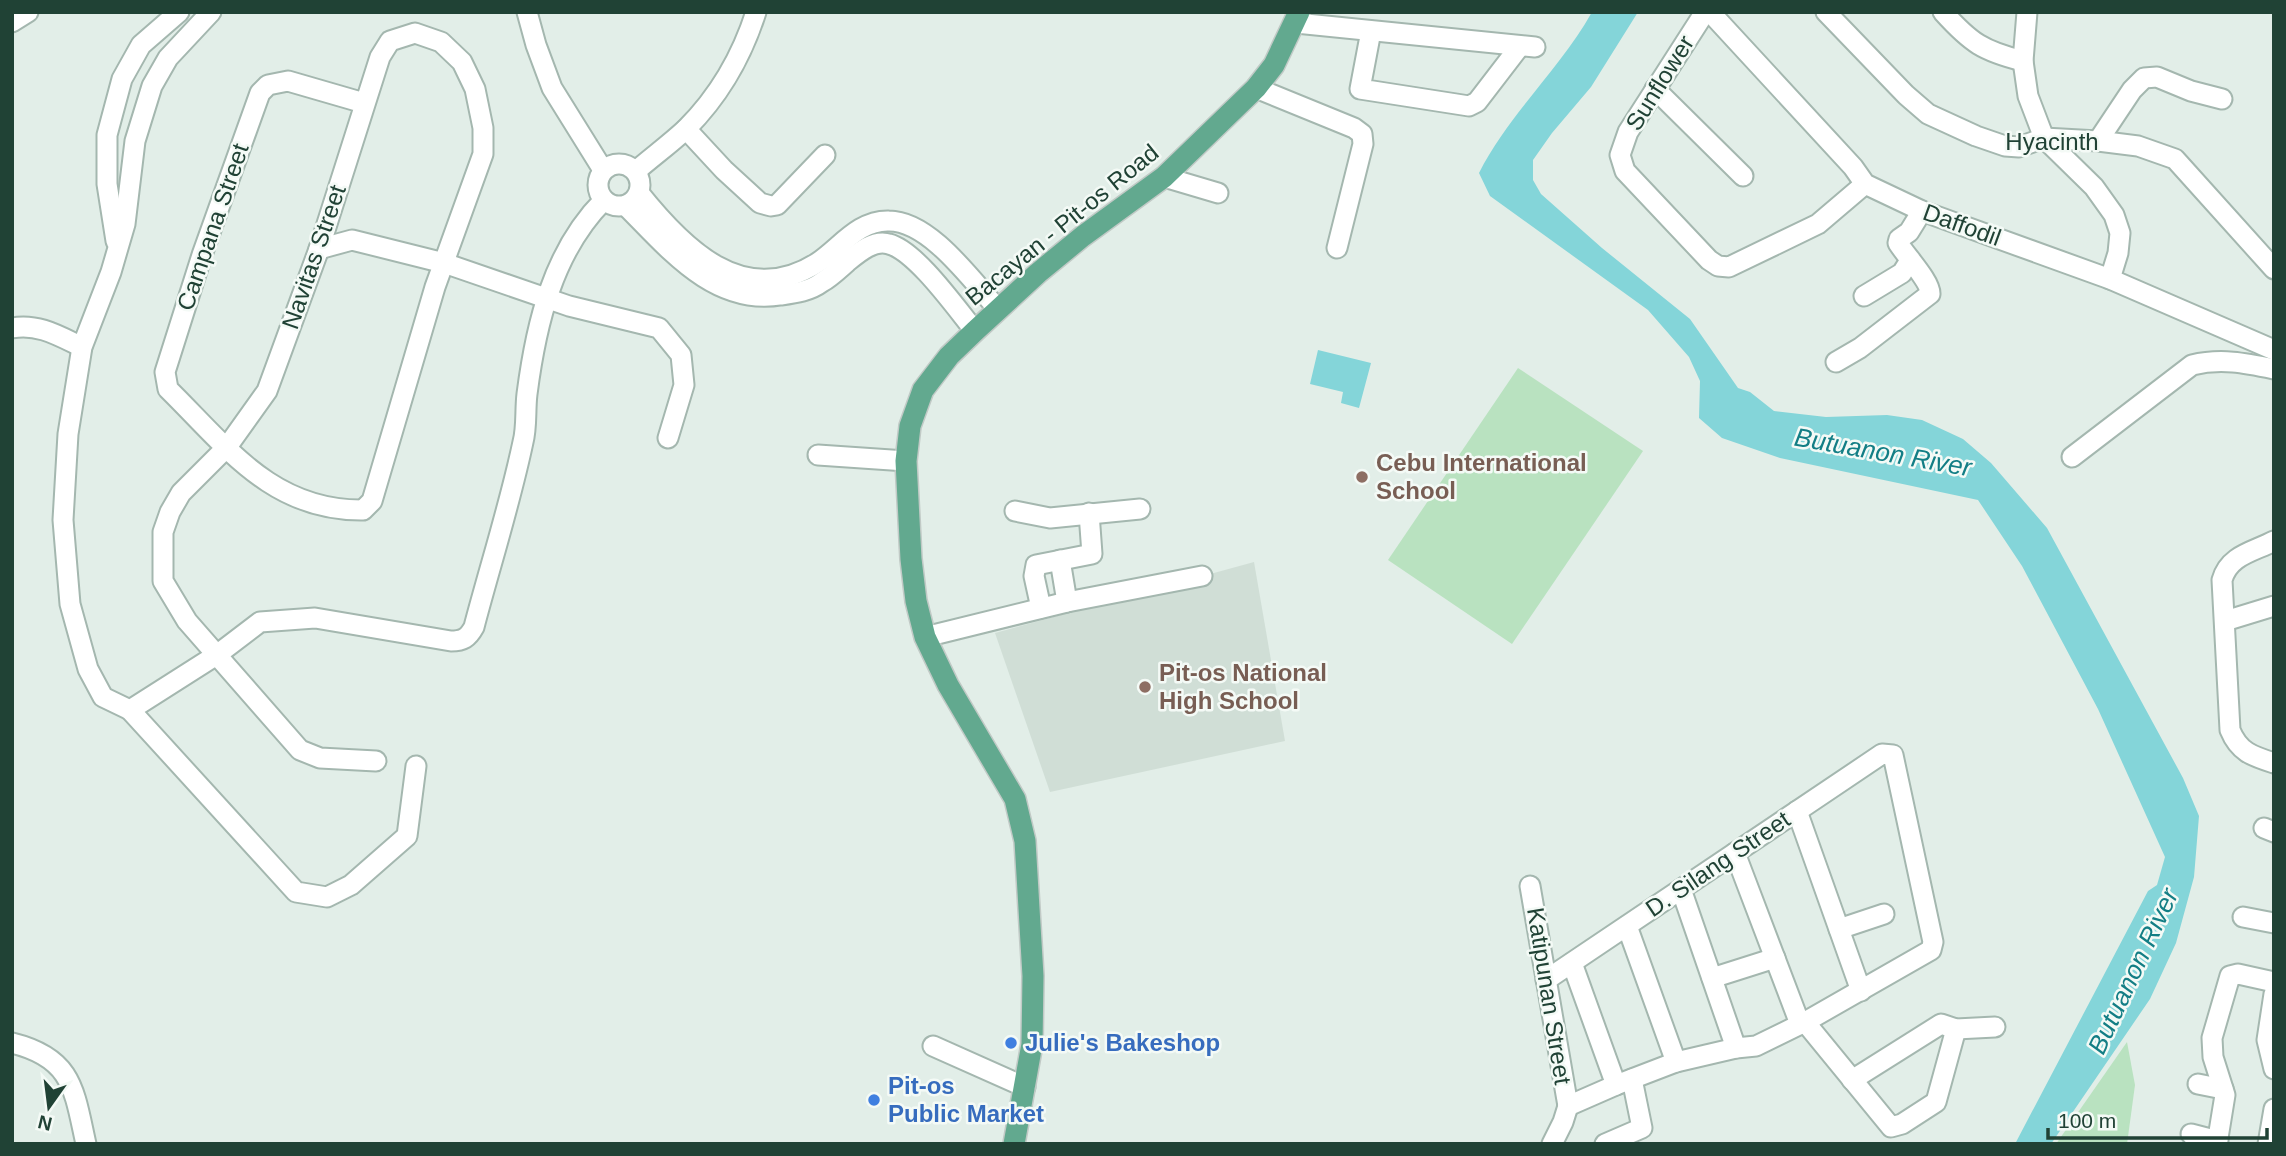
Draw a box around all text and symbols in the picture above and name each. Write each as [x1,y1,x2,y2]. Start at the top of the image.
street label: Sunflower [1620,30,1699,135]
street label: Hyacinth [2005,128,2099,155]
street label: Bacayan - Pit-os Road [960,139,1163,311]
street label: Campana Street [171,140,254,314]
street label: Navitas Street [276,181,351,332]
street label: Daffodil [1920,198,2005,251]
water label: Butuanon River [1792,422,1975,483]
place label: Cebu International School [1376,449,1587,504]
marker: Cebu International School [1354,469,1370,485]
place label: Pit-os National High School [1159,659,1327,714]
marker: Pit-os National High School [1137,679,1153,695]
street label: D. Silang Street [1640,805,1795,922]
water label: Butuanon River [2082,882,2185,1059]
street label: Katipunan Street [1522,906,1577,1087]
place label: Julie's Bakeshop [1025,1029,1220,1056]
marker: Julie's Bakeshop [1003,1035,1019,1051]
north arrow [14,1072,84,1142]
place label: Pit-os Public Market [888,1072,1044,1127]
marker: Pit-os Public Market [866,1092,882,1108]
scale bar [2048,1096,2267,1140]
text: 100 m [2058,1109,2116,1132]
text: N [36,1111,54,1135]

